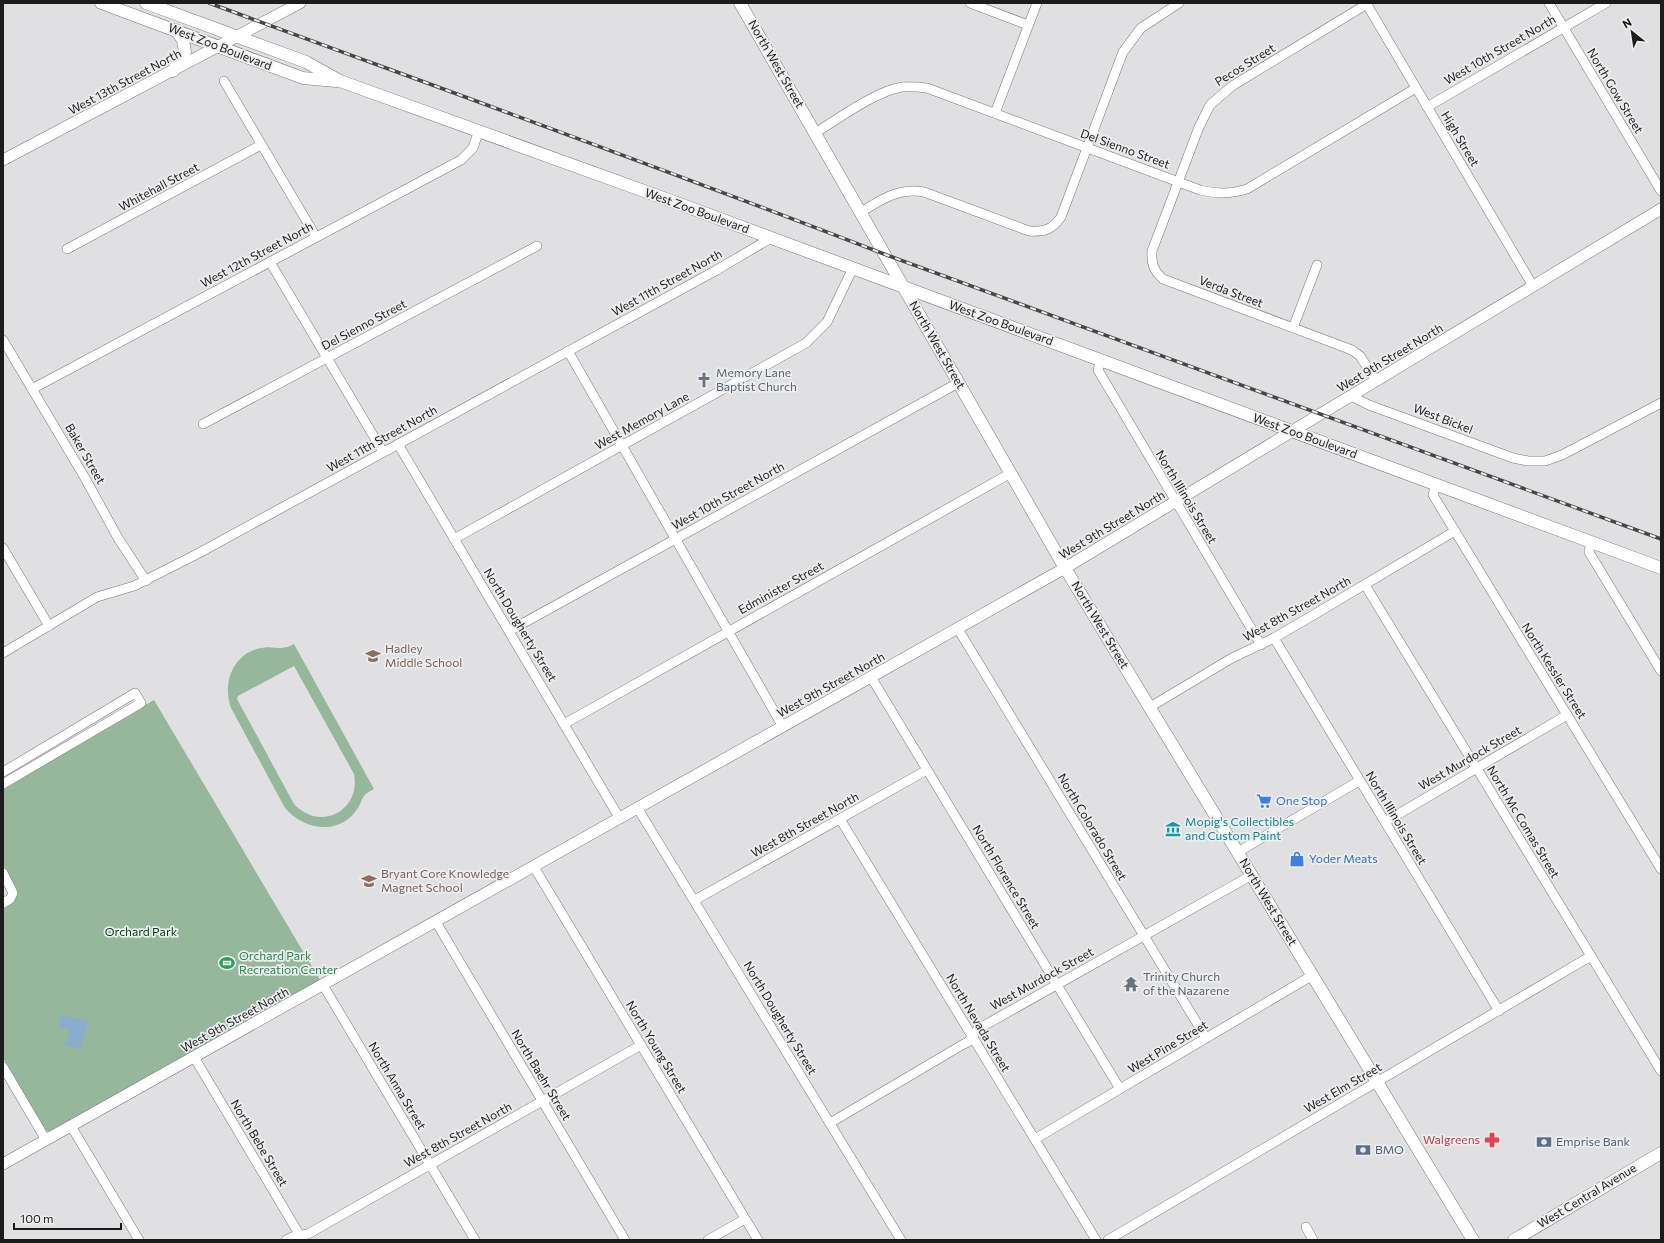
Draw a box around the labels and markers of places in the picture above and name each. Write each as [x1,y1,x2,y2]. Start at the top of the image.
place label: Memory Lane Baptist Church [716,365,797,393]
church icon: Memory Lane Baptist Church [695,371,713,389]
place label: Hadley Middle School [385,641,462,669]
school or university icon: Hadley Middle School [364,647,382,665]
supermarket icon: One Stop [1255,792,1273,810]
place label: One Stop [1276,793,1327,807]
place label: Mopig's Collectibles and Custom Paint [1185,814,1294,842]
museum icon: Mopig's Collectibles and Custom Paint [1164,820,1182,838]
shop icon: Yoder Meats [1288,850,1306,868]
place label: Yoder Meats [1309,851,1378,865]
place label: Bryant Core Knowledge Magnet School [381,866,509,894]
school or university icon: Bryant Core Knowledge Magnet School [360,872,378,890]
place label: Orchard Park Recreation Center [239,948,338,976]
sports icon: Orchard Park Recreation Center [218,954,236,972]
place label: Trinity Church of the Nazarene [1143,969,1229,997]
temple icon: Trinity Church of the Nazarene [1122,975,1140,993]
pharmacy icon: Walgreens [1483,1131,1501,1149]
place label: Walgreens [1423,1132,1480,1146]
bank icon: Emprise Bank [1535,1133,1553,1151]
place label: Emprise Bank [1556,1134,1631,1148]
bank icon: BMO [1354,1141,1372,1159]
place label: BMO [1375,1142,1404,1156]

